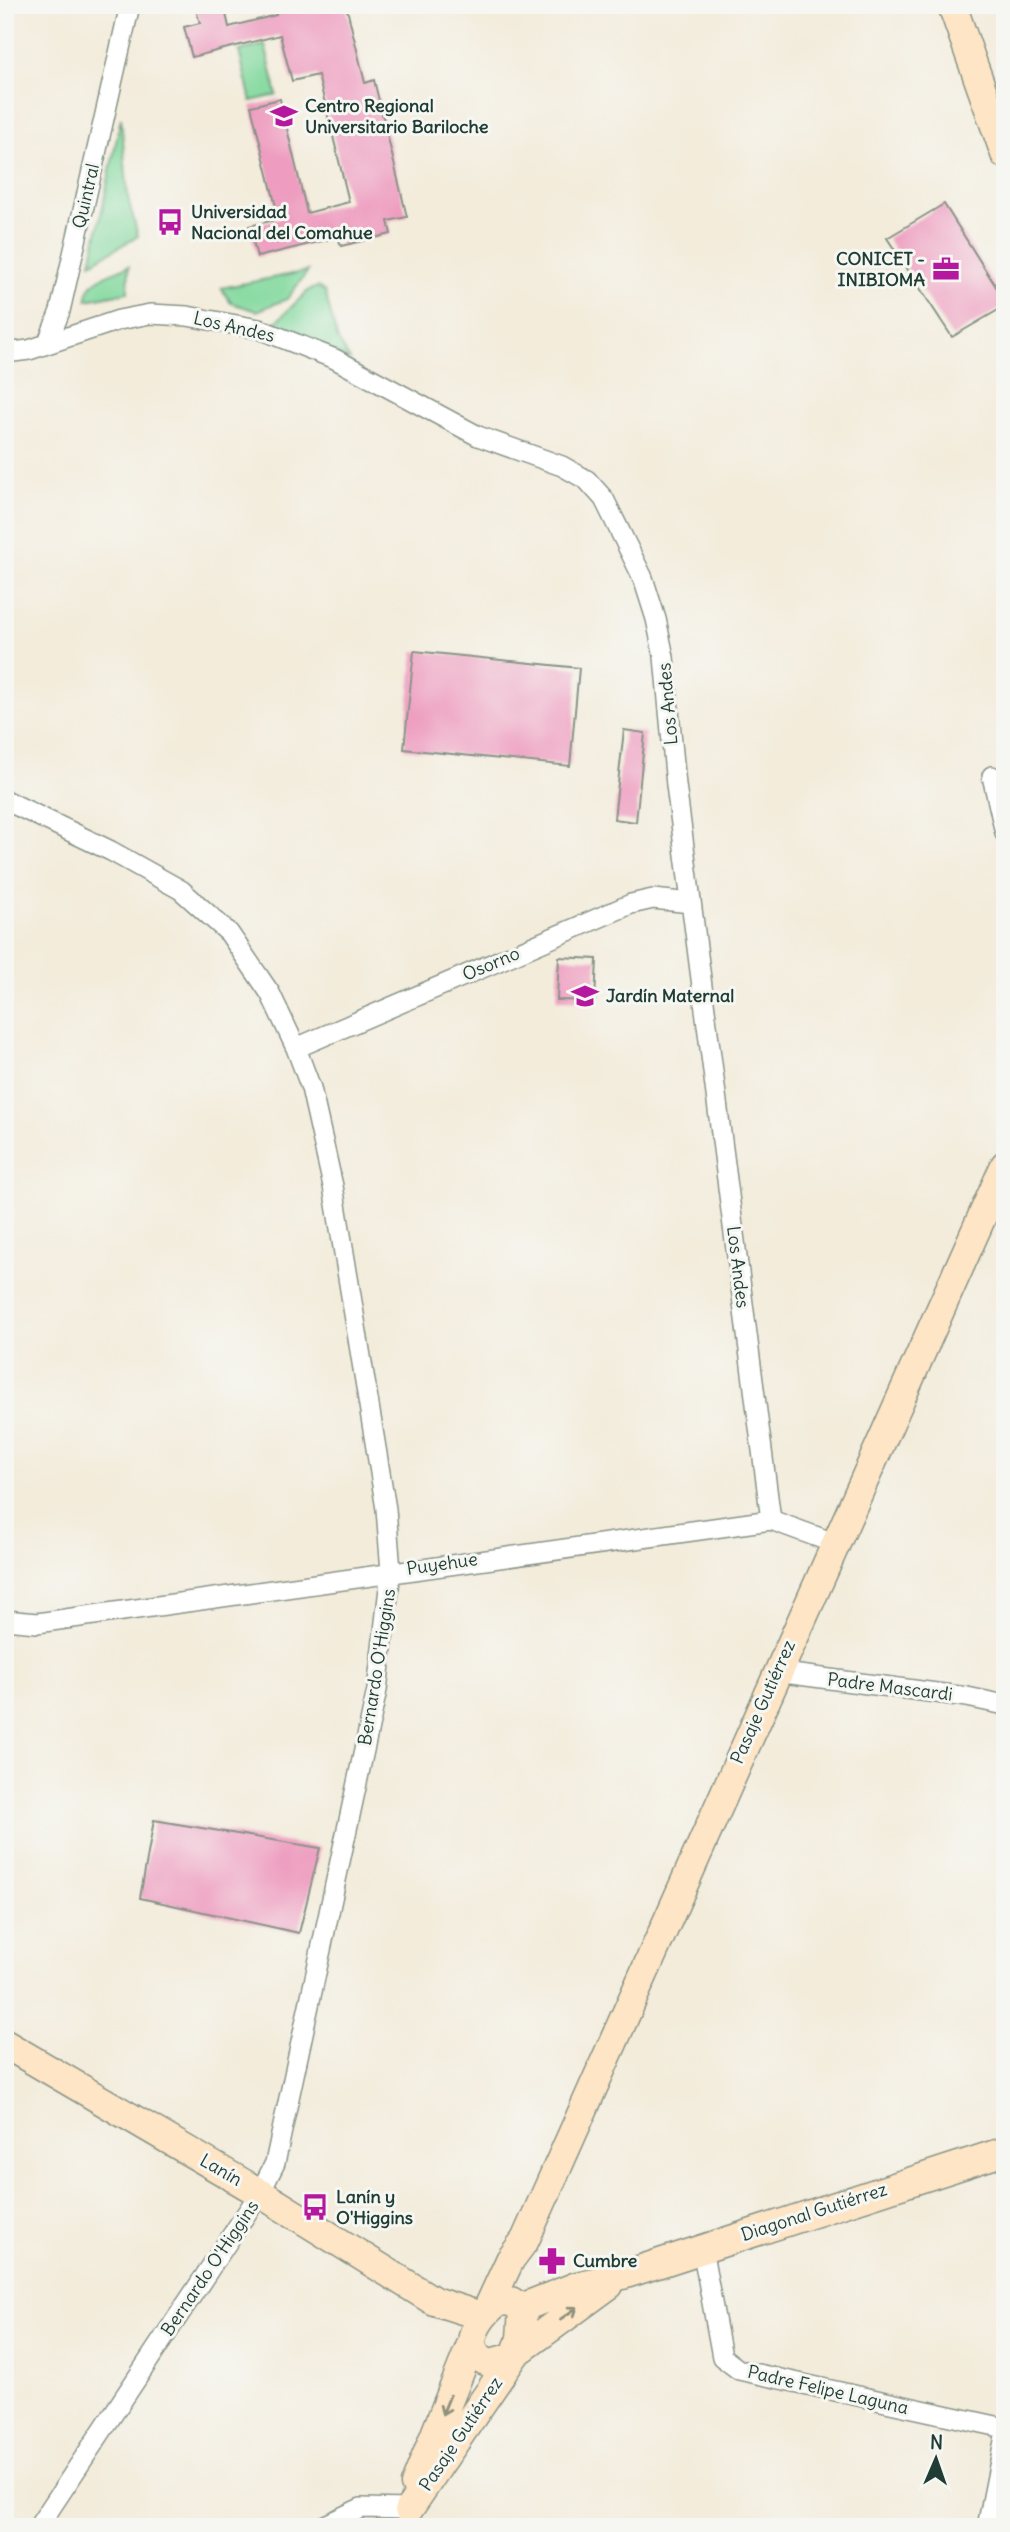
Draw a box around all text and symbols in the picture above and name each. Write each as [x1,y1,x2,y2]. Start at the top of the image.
place label: Centro Regional Universitario Bariloche [305,94,489,138]
school or university icon: Centro Regional Universitario Bariloche [269,101,299,131]
street label: Quintral [67,161,104,231]
place label: Universidad Nacional del Comahue [191,200,373,244]
bus stop icon: Universidad Nacional del Comahue [155,207,185,237]
place label: CONICET - INIBIOMA [836,247,925,291]
office icon: CONICET - INIBIOMA [931,254,961,284]
street label: Los Andes [191,306,277,347]
street label: Los Andes [652,662,683,746]
street label: Osorno [459,941,523,986]
school or university icon: Jardín Maternal [570,981,600,1011]
place label: Jardín Maternal [606,984,734,1007]
street label: Los Andes [722,1225,755,1309]
street label: Puyehue [405,1547,479,1580]
street label: Bernardo O'Higgins [353,1587,400,1747]
street label: Pasaje Gutiérrez [725,1636,800,1767]
street label: Padre Mascardi [826,1667,954,1706]
street label: Lanín [196,2148,246,2191]
street label: Diagonal Gutiérrez [738,2177,890,2246]
place label: Lanín y O'Higgins [336,2185,413,2229]
bus stop icon: Lanín y O'Higgins [300,2192,330,2222]
street label: Bernardo O'Higgins [156,2195,263,2340]
pharmacy icon: Cumbre [537,2246,567,2276]
place label: Cumbre [573,2249,638,2272]
one-way arrow [559,2306,578,2320]
street label: Padre Felipe Laguna [745,2360,911,2419]
street label: Pasaje Gutiérrez [414,2372,507,2495]
one-way arrow [439,2394,452,2415]
north arrow [902,2424,972,2494]
text: N [930,2430,944,2454]

